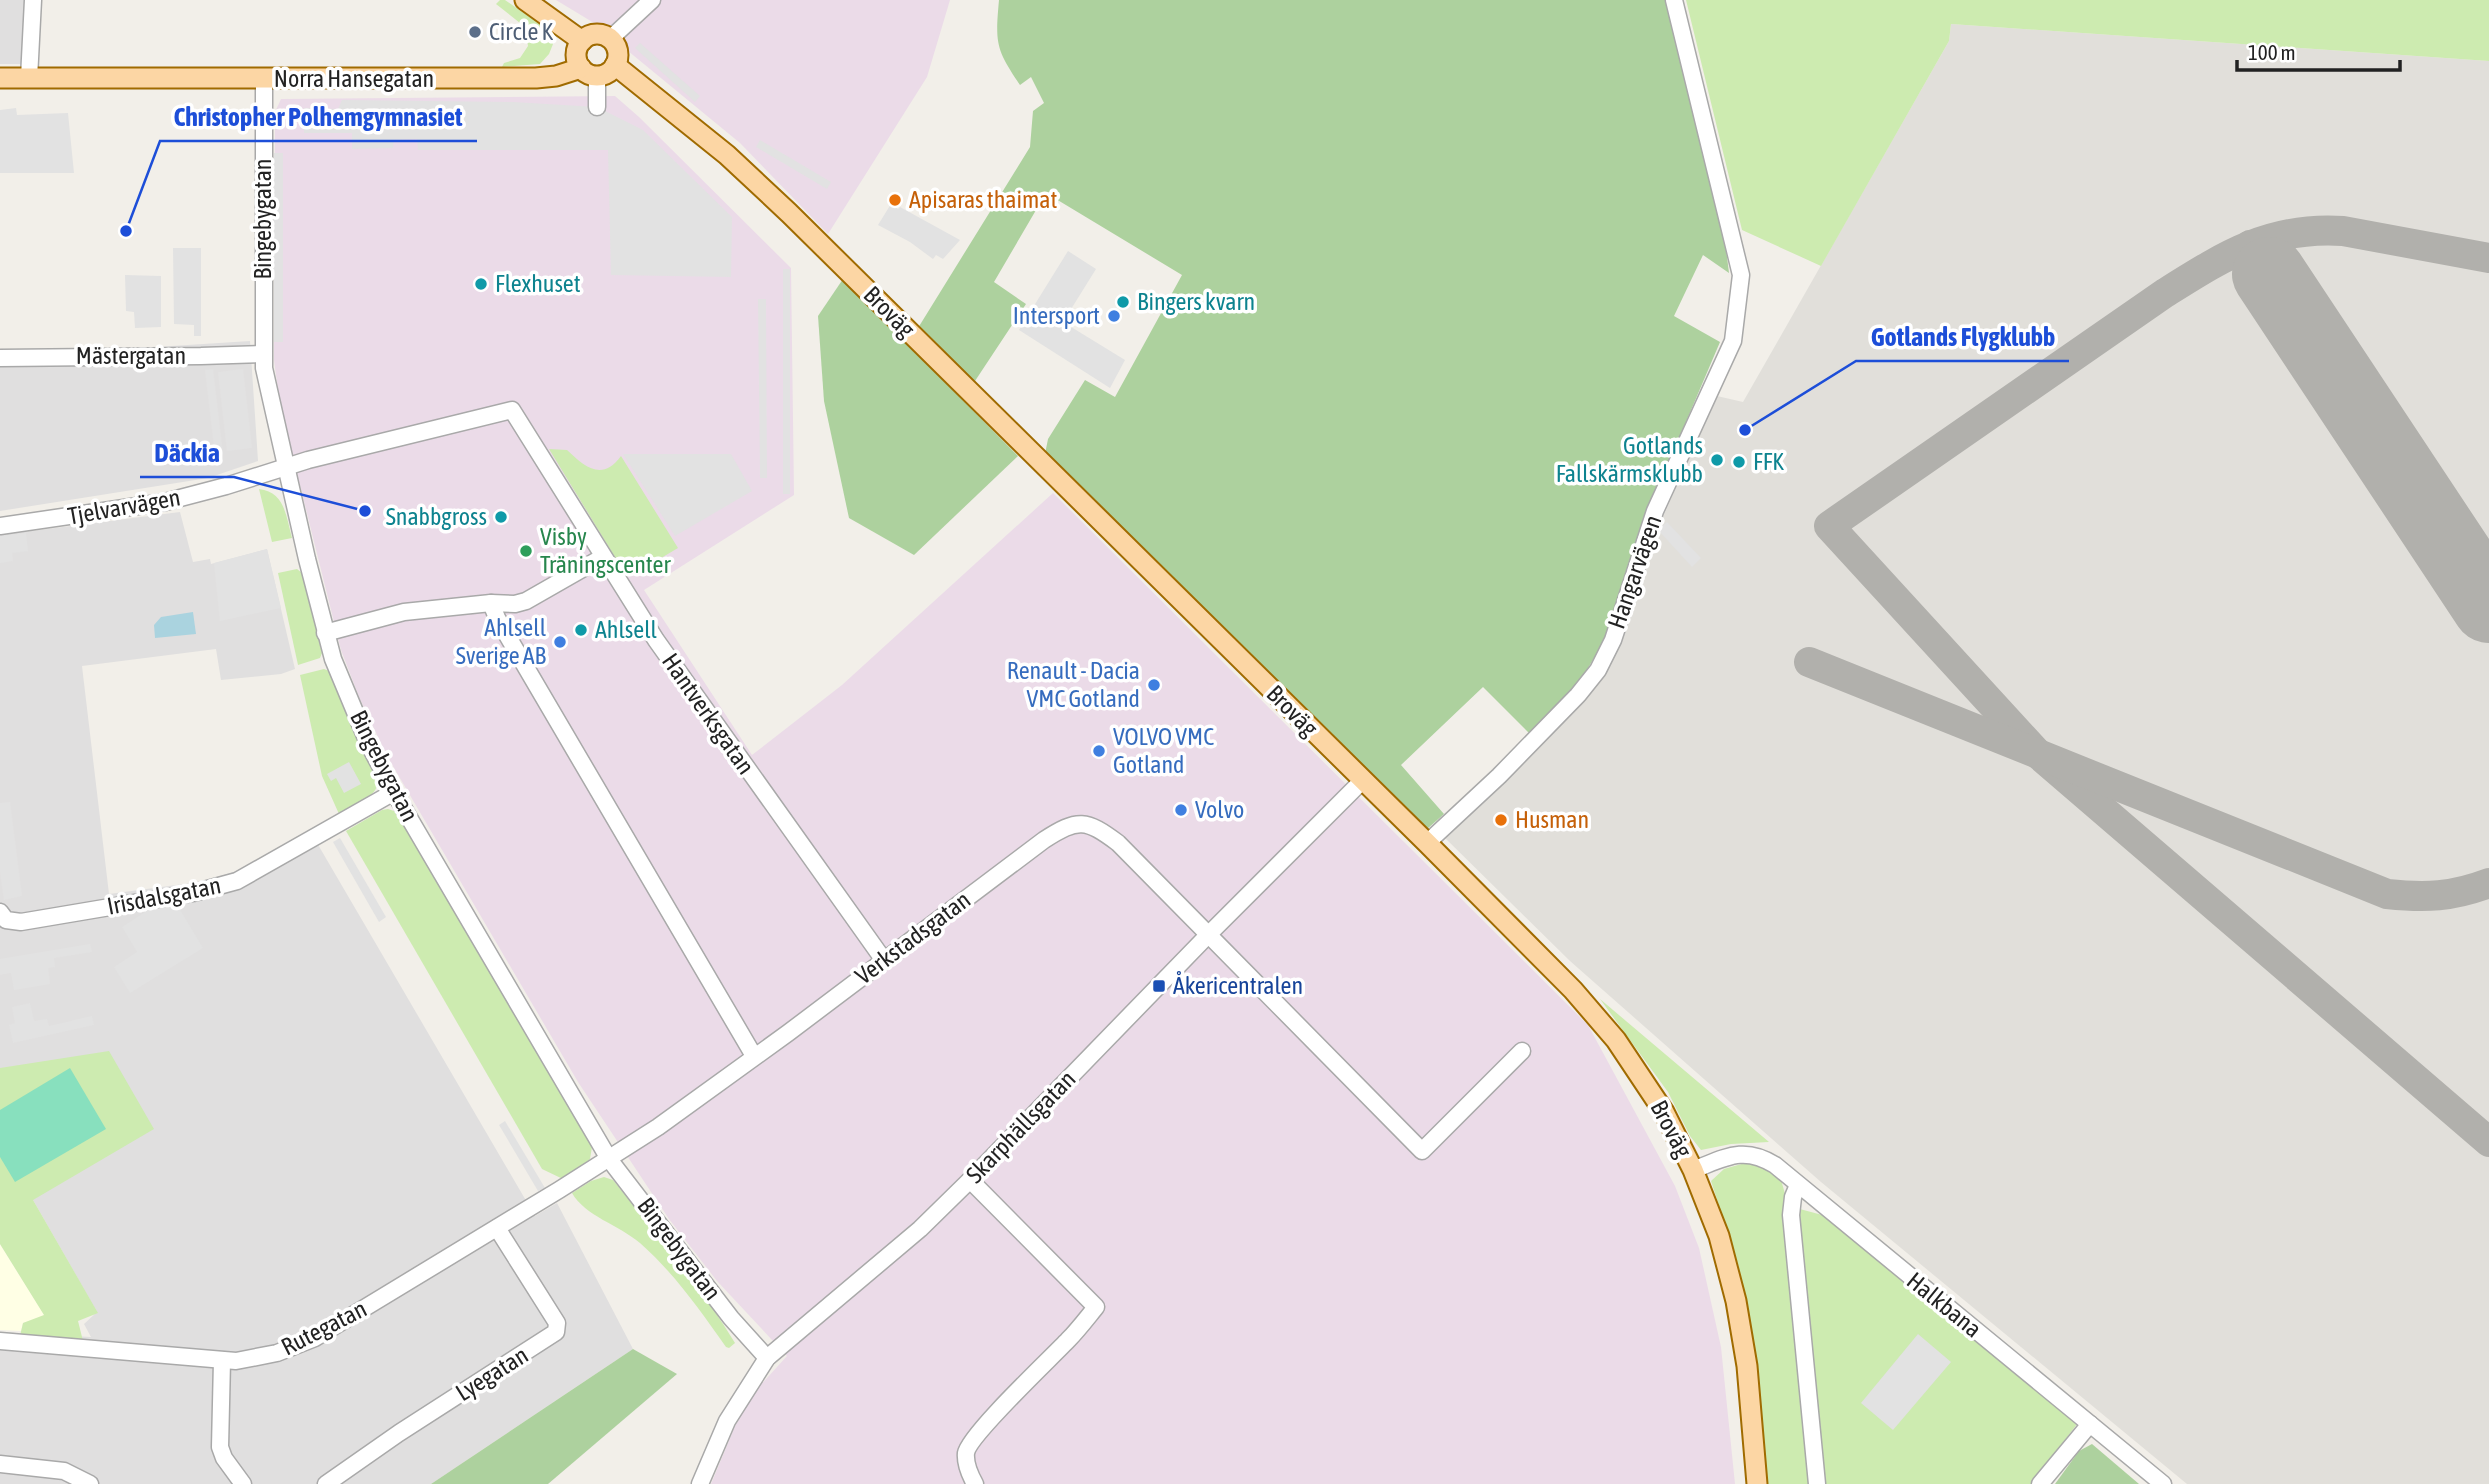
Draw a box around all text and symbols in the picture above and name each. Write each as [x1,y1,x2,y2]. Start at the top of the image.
place label: Circle K [489,18,554,45]
marker: Circle K [467,24,483,40]
scale bar [2237,28,2400,72]
text: 100 m [2248,40,2296,64]
street label: Norra Hansegatan [274,65,434,92]
callout: Christopher Polhemgymnasiet [160,94,477,141]
text: Christopher Polhemgymnasiet [173,102,463,132]
street label: Bingebygatan [249,158,276,280]
place label: Apisaras thaimat [909,186,1057,213]
marker: Apisaras thaimat [887,192,903,208]
place label: Flexhuset [495,270,581,297]
marker: Flexhuset [473,276,489,292]
street label: Broväg [858,281,921,343]
place label: Bingers kvarn [1137,288,1255,315]
marker: Bingers kvarn [1115,294,1131,310]
place label: Intersport [1013,302,1100,329]
marker: Intersport [1106,308,1122,324]
callout: Gotlands Flygklubb [1856,314,2069,361]
text: Gotlands Flygklubb [1871,322,2055,352]
street label: Mästergatan [76,342,186,369]
callout: Däckia [140,430,234,477]
place label: Gotlands Fallskärmsklubb [1556,432,1703,487]
text: Däckia [154,438,220,468]
place label: FFK [1753,448,1784,475]
marker: Gotlands Fallskärmsklubb [1709,452,1725,468]
marker: FFK [1731,454,1747,470]
street label: Tjelvarvägen [66,483,182,530]
place label: Snabbgross [386,503,487,530]
marker: Snabbgross [493,509,509,525]
street label: Hangarvägen [1603,512,1667,632]
place label: Visby Träningscenter [540,523,671,578]
marker: Visby Träningscenter [518,543,534,559]
place label: Ahlsell Sverige AB [456,614,547,669]
place label: Ahlsell [595,616,657,643]
marker: Ahlsell [573,622,589,638]
marker: Ahlsell Sverige AB [552,634,568,650]
street label: Hantverksgatan [657,648,760,779]
place label: Renault - Dacia VMC Gotland [1007,657,1140,712]
marker: Renault - Dacia VMC Gotland [1146,677,1162,693]
street label: Broväg [1261,680,1324,742]
street label: Bingebygatan [345,706,424,826]
place label: VOLVO VMC Gotland [1113,723,1214,778]
marker: VOLVO VMC Gotland [1091,743,1107,759]
place label: Volvo [1195,796,1244,823]
marker: Volvo [1173,802,1189,818]
place label: Husman [1515,806,1589,833]
marker: Husman [1493,812,1509,828]
street label: Irisdalsgatan [105,871,223,920]
street label: Verkstadsgatan [850,886,975,990]
place label: Åkericentralen [1173,971,1303,999]
marker: Åkericentralen [1151,978,1167,994]
street label: Skarphällsgatan [961,1065,1081,1188]
street label: Broväg [1645,1096,1698,1162]
street label: Bingebygatan [632,1192,727,1305]
street label: Halkbana [1902,1267,1987,1343]
street label: Rutegatan [277,1295,371,1360]
street label: Lyegatan [451,1341,533,1406]

